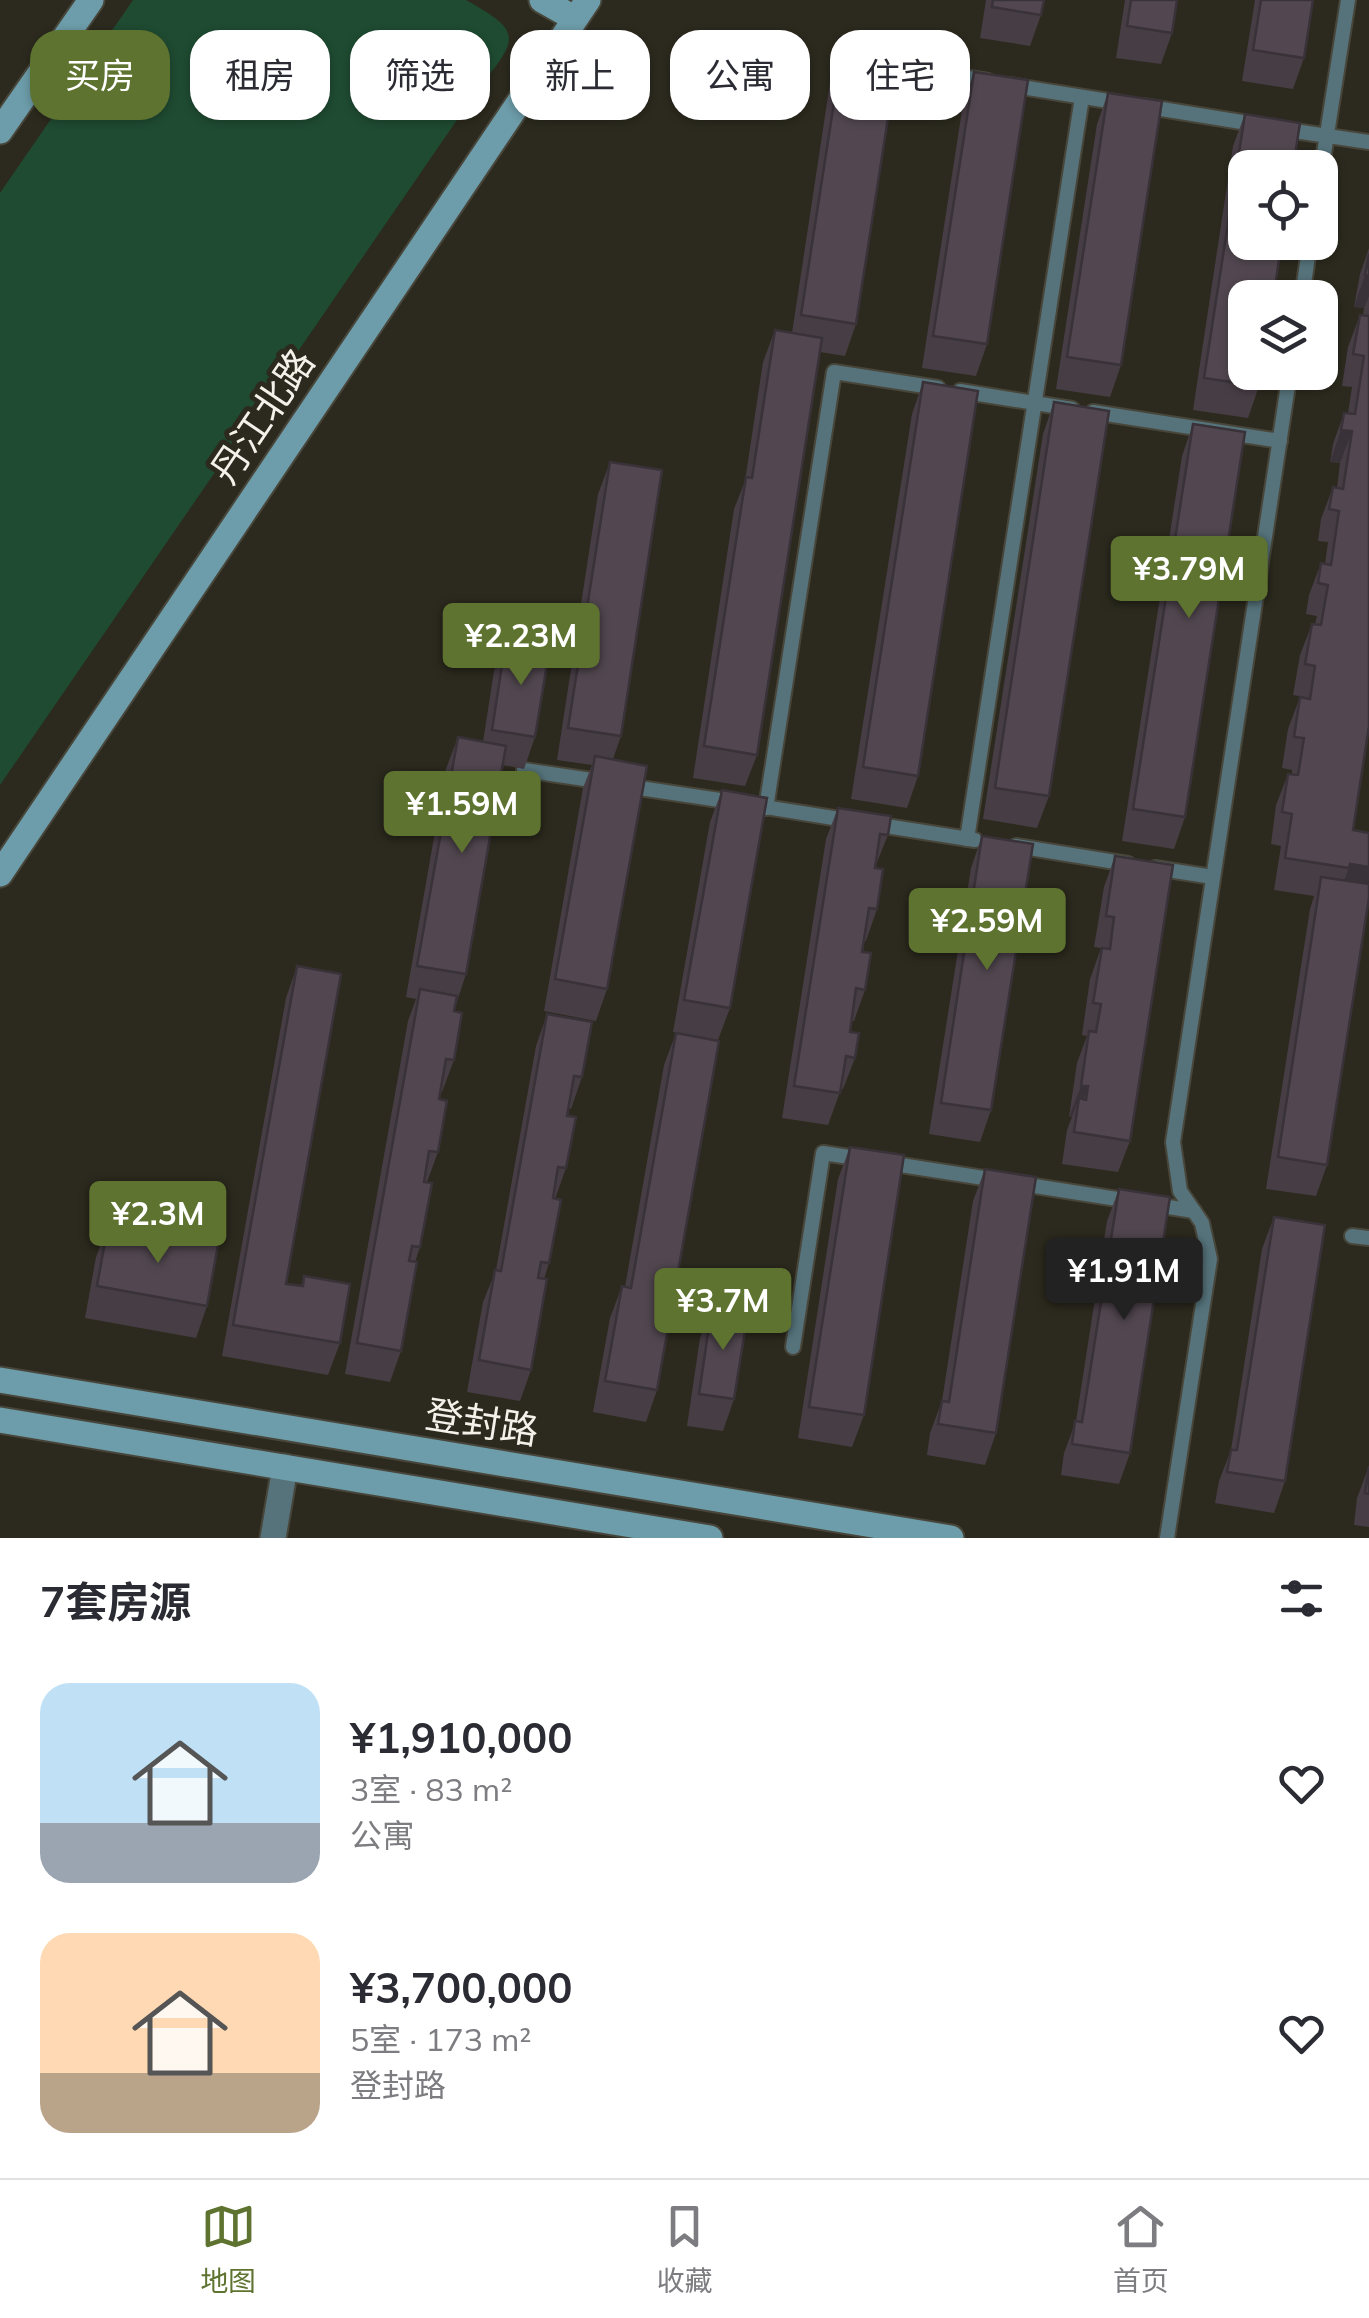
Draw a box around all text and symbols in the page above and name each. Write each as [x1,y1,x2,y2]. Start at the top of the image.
chip: 买房 [30,30,170,120]
chip: 租房 [190,30,330,120]
chip: 筛选 [350,30,490,120]
chip: 新上 [510,30,650,120]
chip: 公寓 [670,30,810,120]
chip: 住宅 [830,30,970,120]
map controls [1228,150,1338,390]
button: locate [1228,150,1338,260]
button: layers [1228,280,1338,390]
street label: 丹江北路 [200,340,324,492]
pin: ¥3.79M [1108,536,1270,621]
text: ¥3.79M [1133,548,1245,588]
pin: ¥2.23M [440,603,602,688]
text: ¥2.23M [465,615,577,655]
pin: ¥1.59M [381,771,543,856]
text: ¥1.59M [406,783,518,823]
pin: ¥2.59M [906,888,1068,973]
text: ¥2.59M [931,900,1043,940]
pin: ¥2.3M [88,1181,228,1266]
text: ¥2.3M [111,1193,205,1233]
pin: ¥1.91M [1043,1238,1205,1323]
text: ¥1.91M [1068,1250,1180,1290]
pin: ¥3.7M [653,1268,793,1353]
text: ¥3.7M [676,1280,770,1320]
street label: 登封路 [422,1389,542,1455]
icon: filters [1274,1571,1329,1626]
text: 7套房源 [40,1575,191,1628]
text: ¥1,910,000 [350,1711,572,1764]
icon: home [120,1723,240,1843]
icon: heart [1274,1756,1329,1811]
text: 3室 · 83 m² [350,1769,512,1809]
text: 公寓 [350,1815,414,1855]
text: ¥3,700,000 [350,1961,572,2014]
icon: home [120,1973,240,2093]
icon: heart [1274,2006,1329,2061]
text: 5室 · 173 m² [350,2019,532,2059]
text: 登封路 [350,2065,446,2105]
tab: 地图 [200,2199,256,2299]
tab: 收藏 [656,2199,713,2299]
tab: 首页 [1113,2199,1169,2299]

